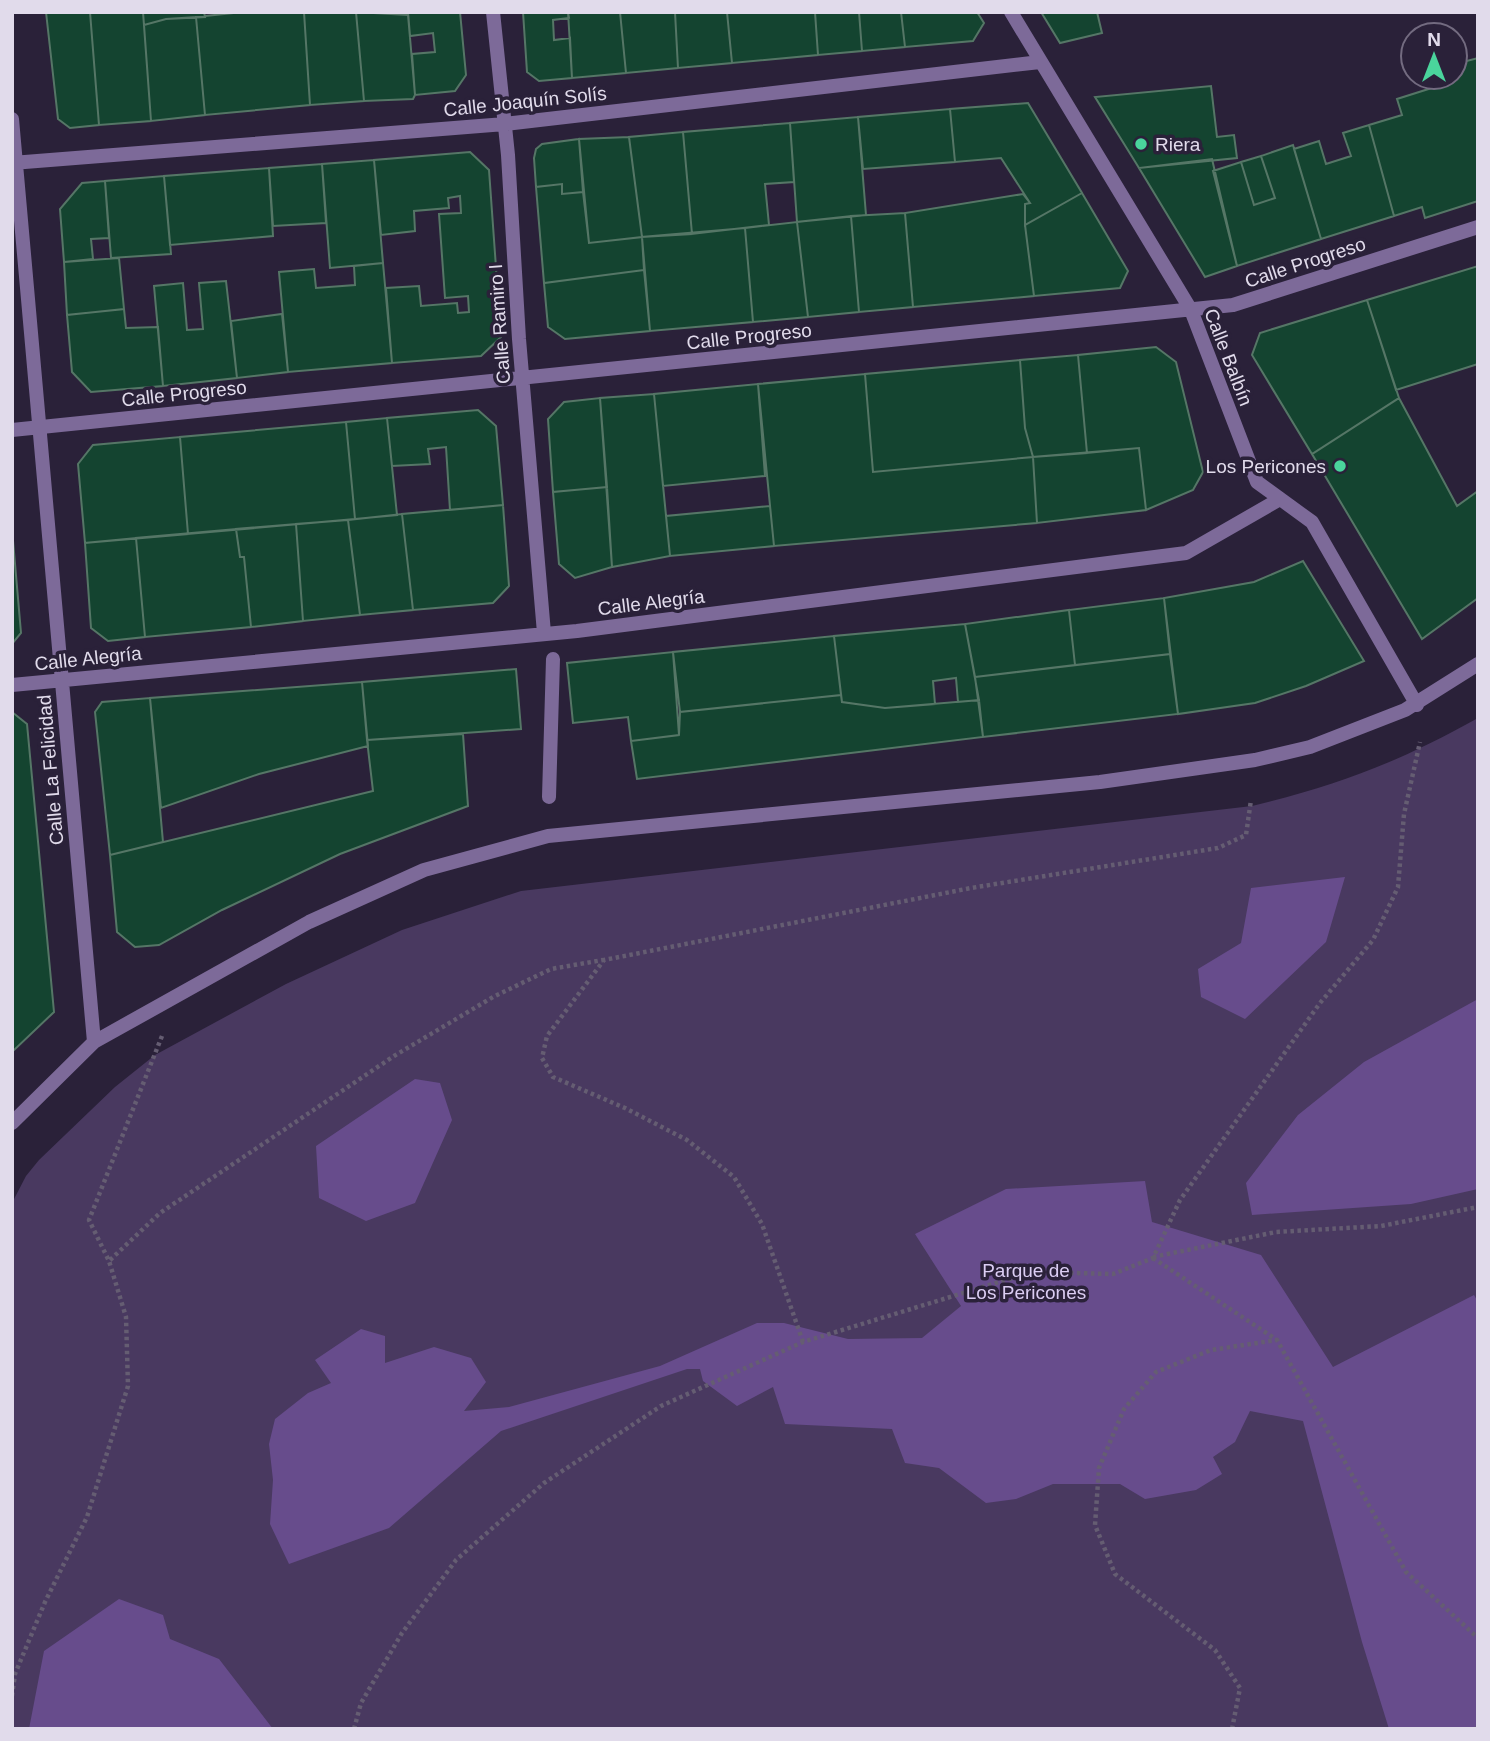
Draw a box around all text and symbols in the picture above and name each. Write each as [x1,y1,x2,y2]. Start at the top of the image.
north arrow [1399,21,1469,91]
text: N [1427,29,1441,50]
street label: Calle Joaquín Solís [443,82,608,120]
place label: Riera [1155,134,1201,155]
marker: Riera [1133,136,1149,152]
street label: Calle Progreso [1242,233,1368,292]
street label: Calle Ramiro I [485,263,514,385]
street label: Calle Balbín [1200,306,1257,409]
street label: Calle Progreso [685,319,813,354]
street label: Calle Progreso [120,376,248,411]
place label: Los Pericones [1206,456,1326,477]
marker: Los Pericones [1332,458,1348,474]
street label: Calle Alegría [596,585,706,619]
street label: Calle Alegría [33,642,143,675]
street label: Calle La Felicidad [33,694,68,846]
park label: Parque de Los Pericones [966,1260,1086,1303]

